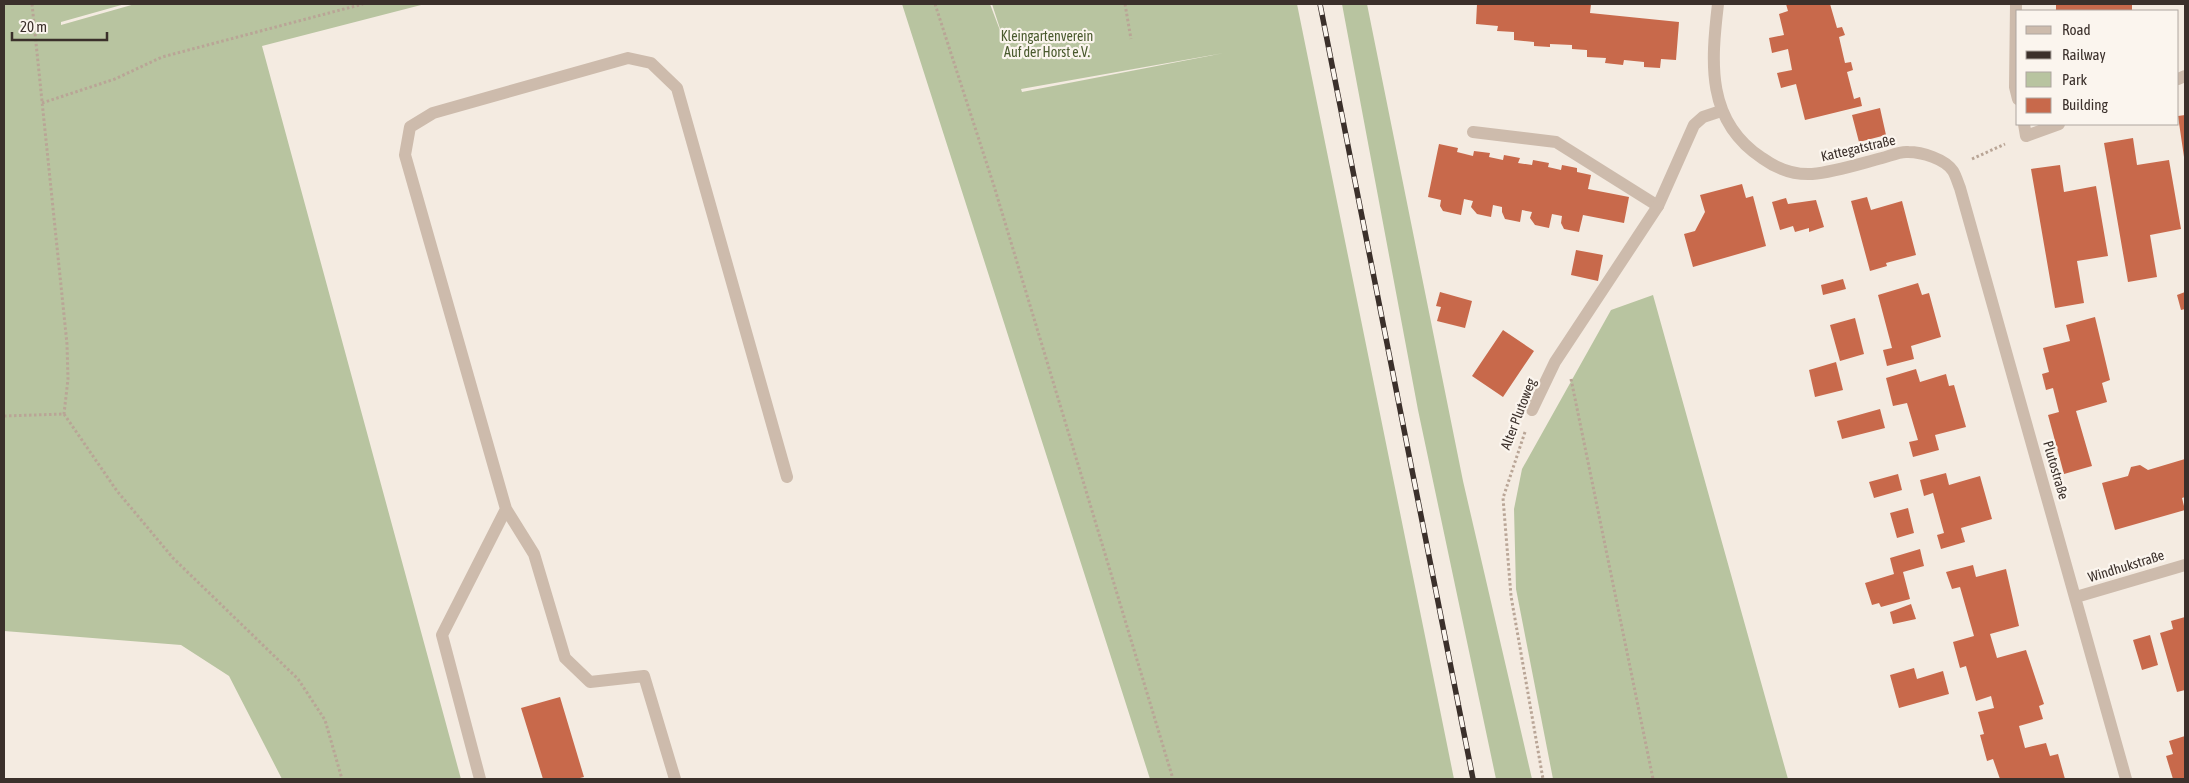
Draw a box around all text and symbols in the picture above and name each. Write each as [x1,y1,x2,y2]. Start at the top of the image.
scale bar [12,10,108,42]
legend [2016,10,2179,125]
text: 20 m [20,18,47,35]
text: Road [2062,21,2091,38]
park label: Kleingartenverein Auf der Horst e.V. [1001,28,1093,60]
text: Railway [2062,46,2106,63]
text: Park [2062,71,2087,88]
text: Building [2062,96,2108,113]
street label: Kattegatstraße [1819,132,1897,164]
street label: Alter Plutoweg [1497,376,1539,452]
street label: Plutostraße [2040,439,2072,501]
street label: Windhukstraße [2086,547,2166,585]

